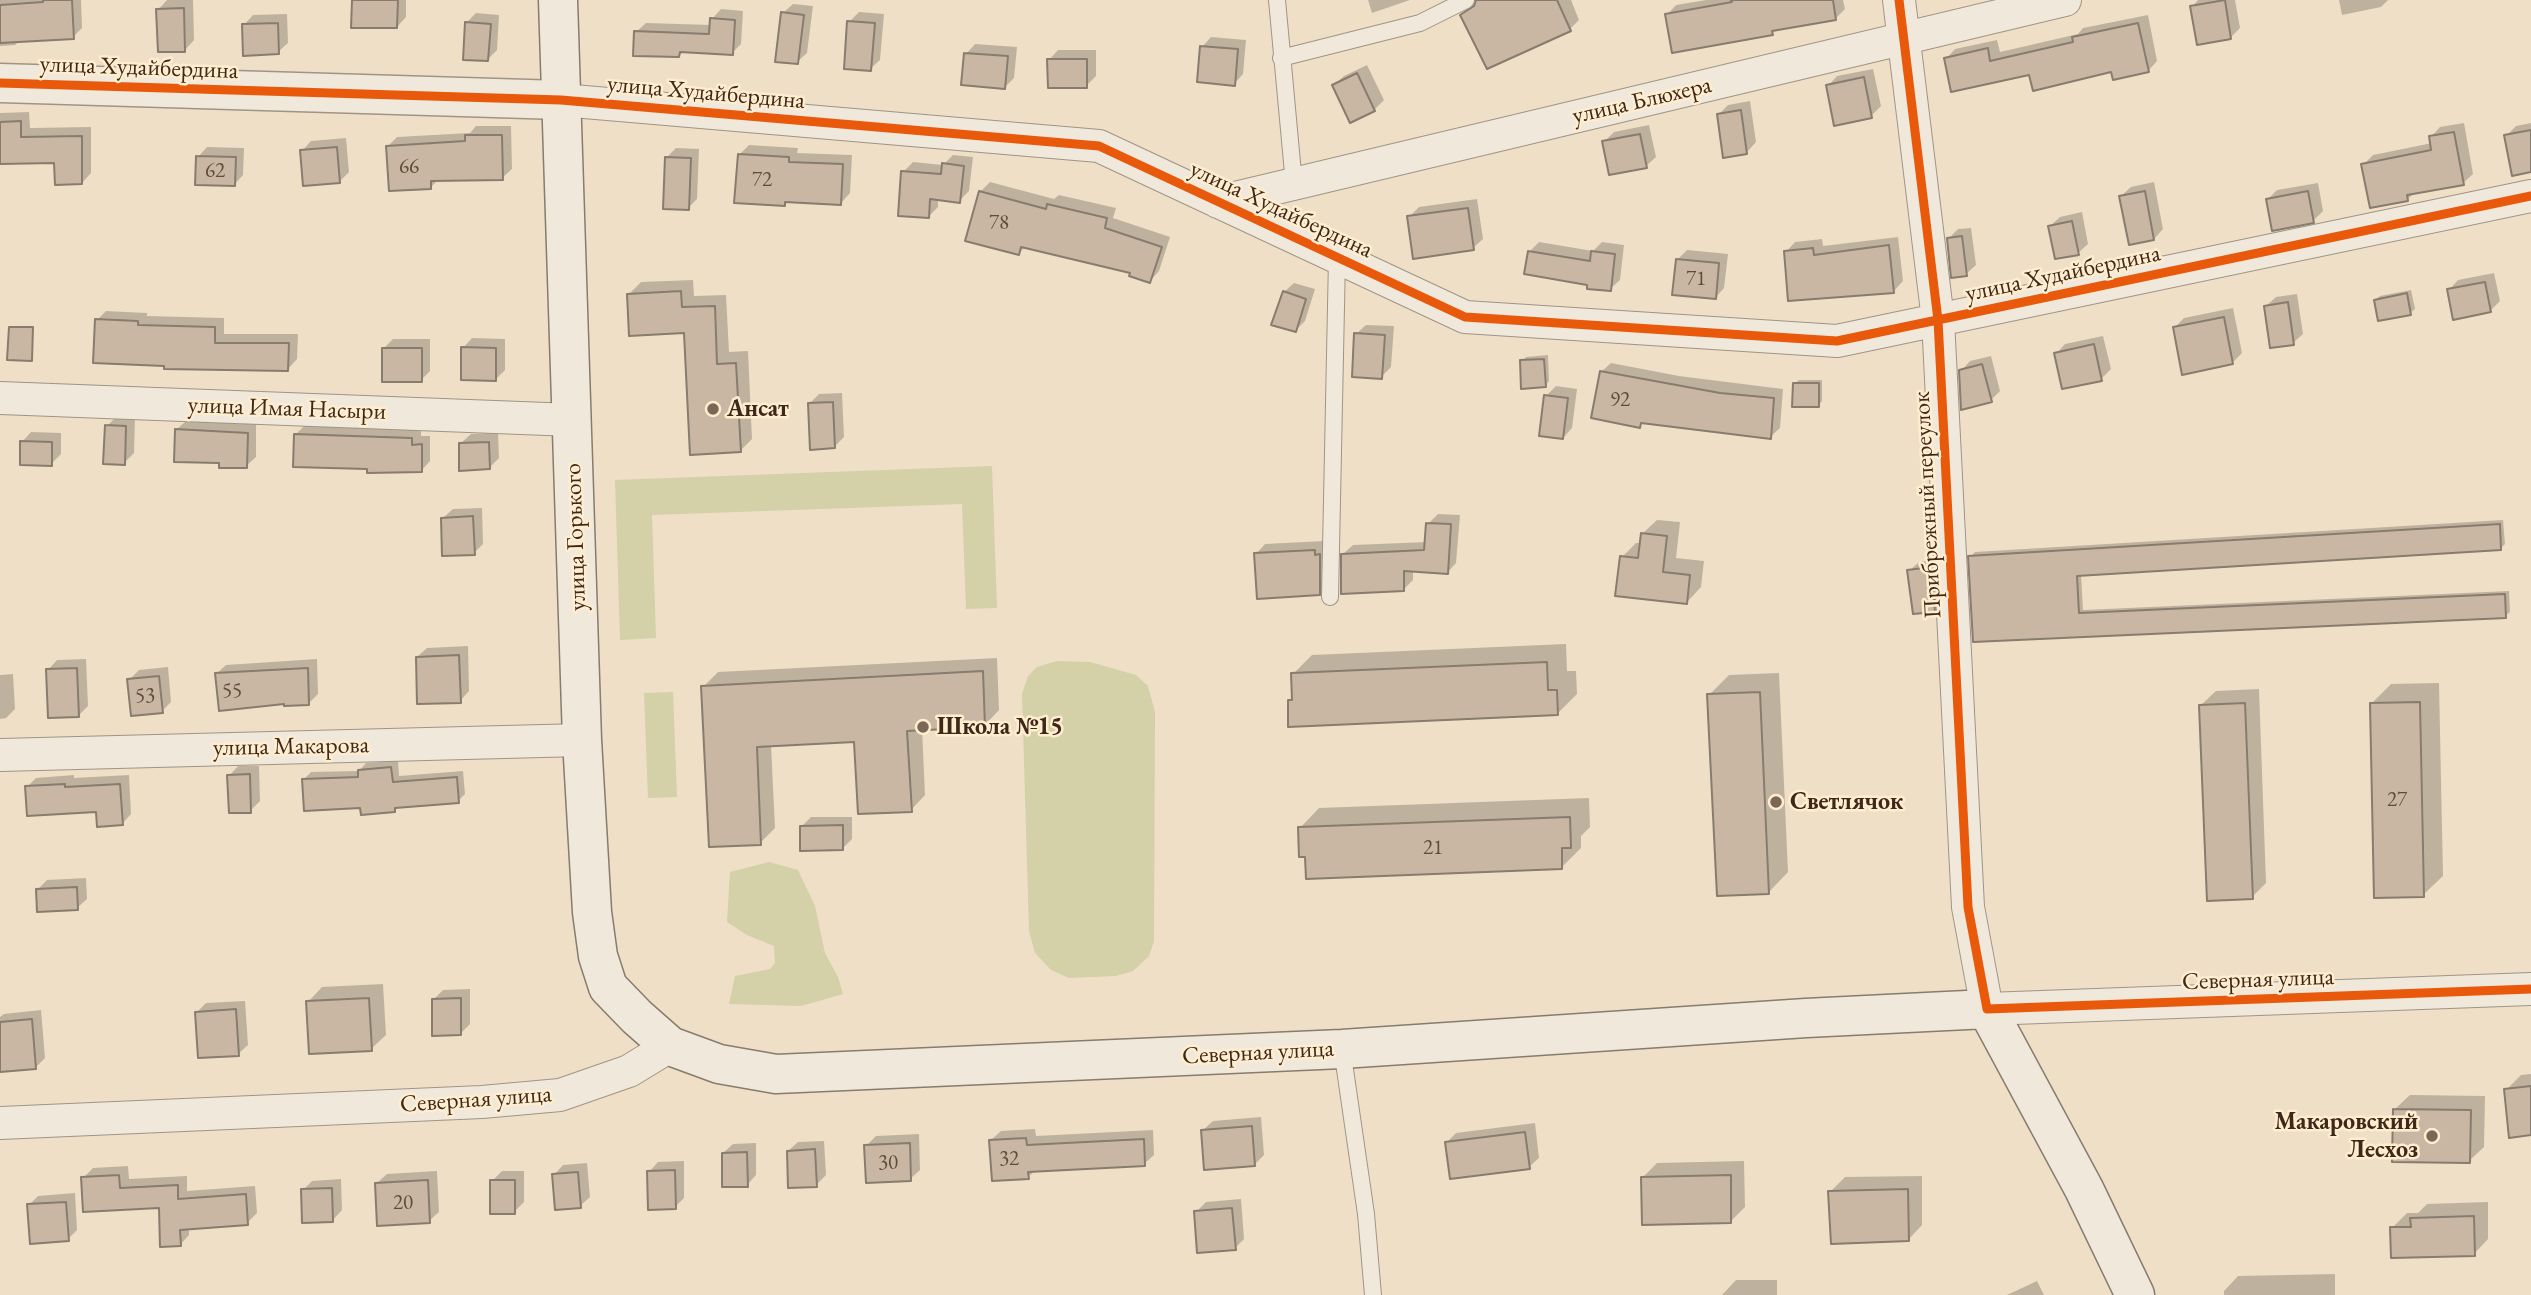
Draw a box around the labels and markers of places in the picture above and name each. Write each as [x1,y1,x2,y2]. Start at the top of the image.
place label: Ансат [727,395,789,423]
marker: Ансат [705,401,721,417]
place label: Школа №15 [937,713,1063,741]
marker: Школа №15 [915,719,931,735]
place label: Светлячок [1790,788,1903,816]
marker: Светлячок [1768,794,1784,810]
place label: Макаровский Лесхоз [2274,1108,2418,1164]
marker: Макаровский Лесхоз [2424,1128,2440,1144]

